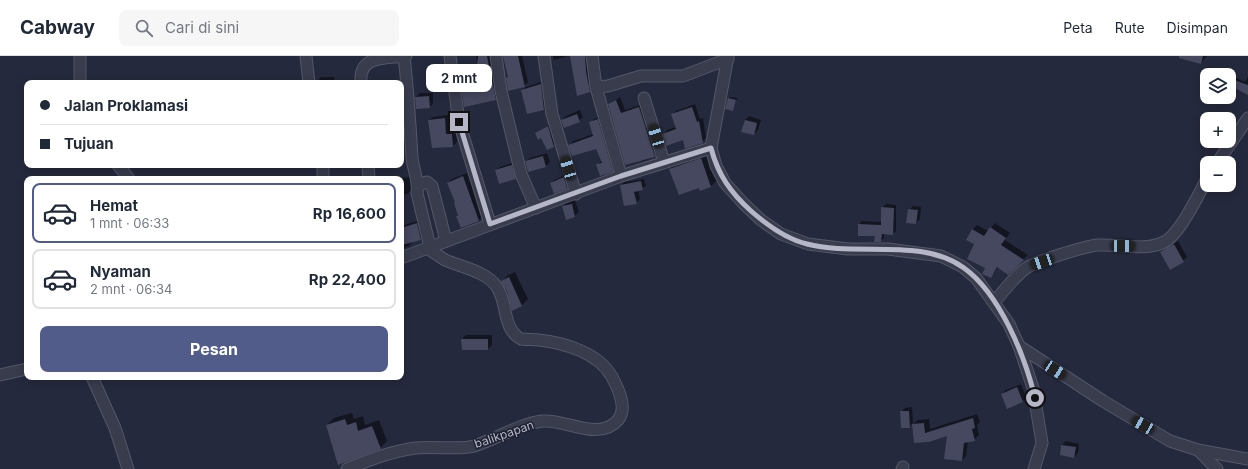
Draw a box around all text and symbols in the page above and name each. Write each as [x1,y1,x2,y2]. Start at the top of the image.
search box [119,10,399,46]
text: Cabway [20,16,95,39]
icon: search [133,17,155,39]
text: Cari di sini [165,18,239,37]
text: Peta [1063,19,1093,36]
text: Rute [1115,19,1145,36]
text: Disimpan [1167,19,1228,36]
callout: 2 mnt [426,64,492,92]
map controls [1200,68,1236,192]
button: layers [1200,68,1236,104]
text: 2 mnt [441,70,477,86]
text: Jalan Proklamasi [64,96,188,115]
button: + [1200,112,1236,148]
route end [450,113,468,131]
car [647,123,665,149]
text: Tujuan [64,134,114,153]
car [559,155,577,181]
button: − [1200,156,1236,192]
icon: car [42,195,78,231]
text: Hemat [90,196,138,215]
text: Rp 16,600 [313,204,386,223]
text: 1 mnt · 06:33 [90,215,169,231]
car [1111,240,1135,252]
car [1029,252,1055,272]
icon: car [42,261,78,297]
text: Nyaman [90,262,151,281]
text: Rp 22,400 [309,270,386,289]
text: 2 mnt · 06:34 [90,281,172,297]
button: Pesan [40,326,388,372]
car [1042,358,1068,382]
route start [1026,389,1044,407]
car [1130,414,1156,436]
street label: balikpapan [472,417,536,451]

